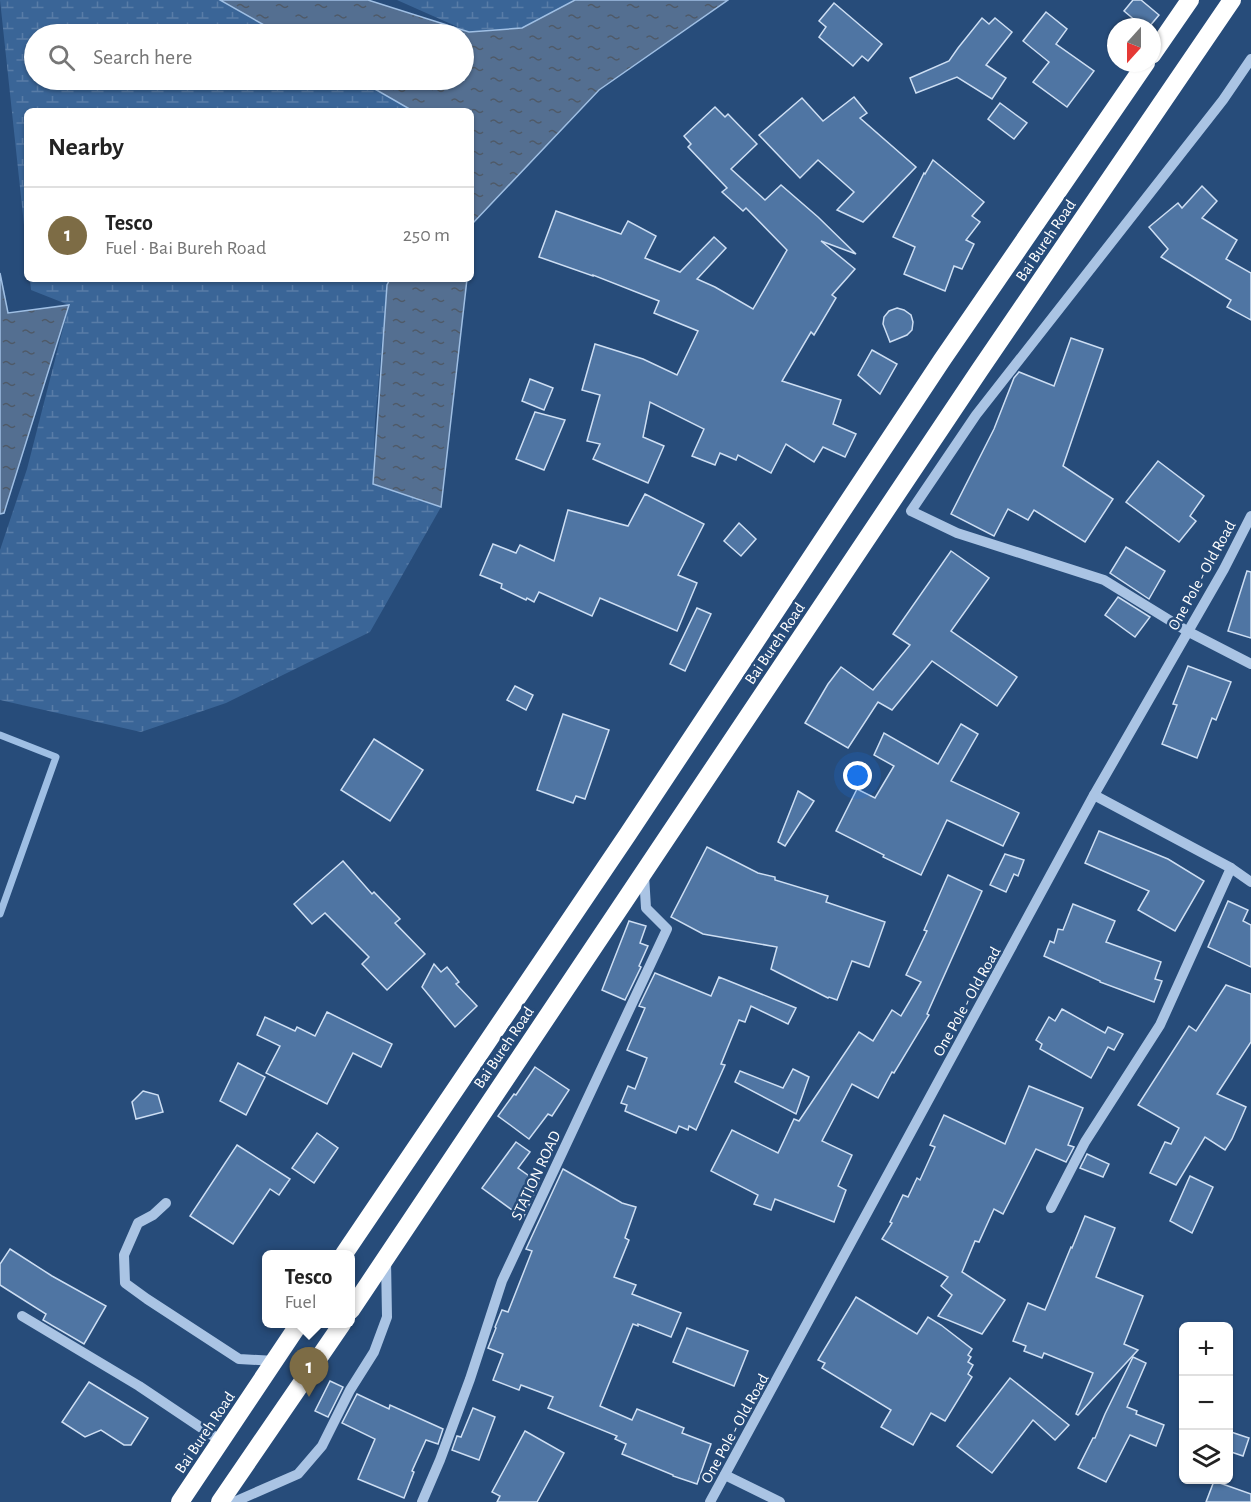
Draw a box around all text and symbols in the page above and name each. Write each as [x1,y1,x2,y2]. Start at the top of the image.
north arrow [1107,18,1161,72]
search box [24,24,474,90]
icon: search [45,41,78,74]
text: Search here [93,46,192,68]
text: Nearby [48,134,124,160]
street label: Bai Bureh Road [1013,197,1079,284]
text: Tesco [105,212,153,234]
text: 1 [64,225,71,245]
text: 250 m [403,225,450,245]
text: Fuel · Bai Bureh Road [105,238,266,258]
street label: One Pole - Old Road [1165,518,1239,633]
street label: Bai Bureh Road [742,600,808,687]
your location [843,761,872,790]
street label: One Pole - Old Road [930,944,1004,1059]
street label: Bai Bureh Road [471,1004,537,1091]
street label: STATION ROAD [508,1128,564,1223]
popup [262,1250,355,1328]
text: Tesco [285,1266,332,1288]
text: Fuel [285,1292,317,1312]
map controls [1179,1322,1233,1484]
button: + [1179,1322,1233,1376]
pin: 1 [290,1348,328,1397]
street label: One Pole - Old Road [698,1371,772,1486]
button: − [1179,1376,1233,1430]
street label: Bai Bureh Road [172,1389,238,1476]
button: layers [1179,1430,1233,1484]

